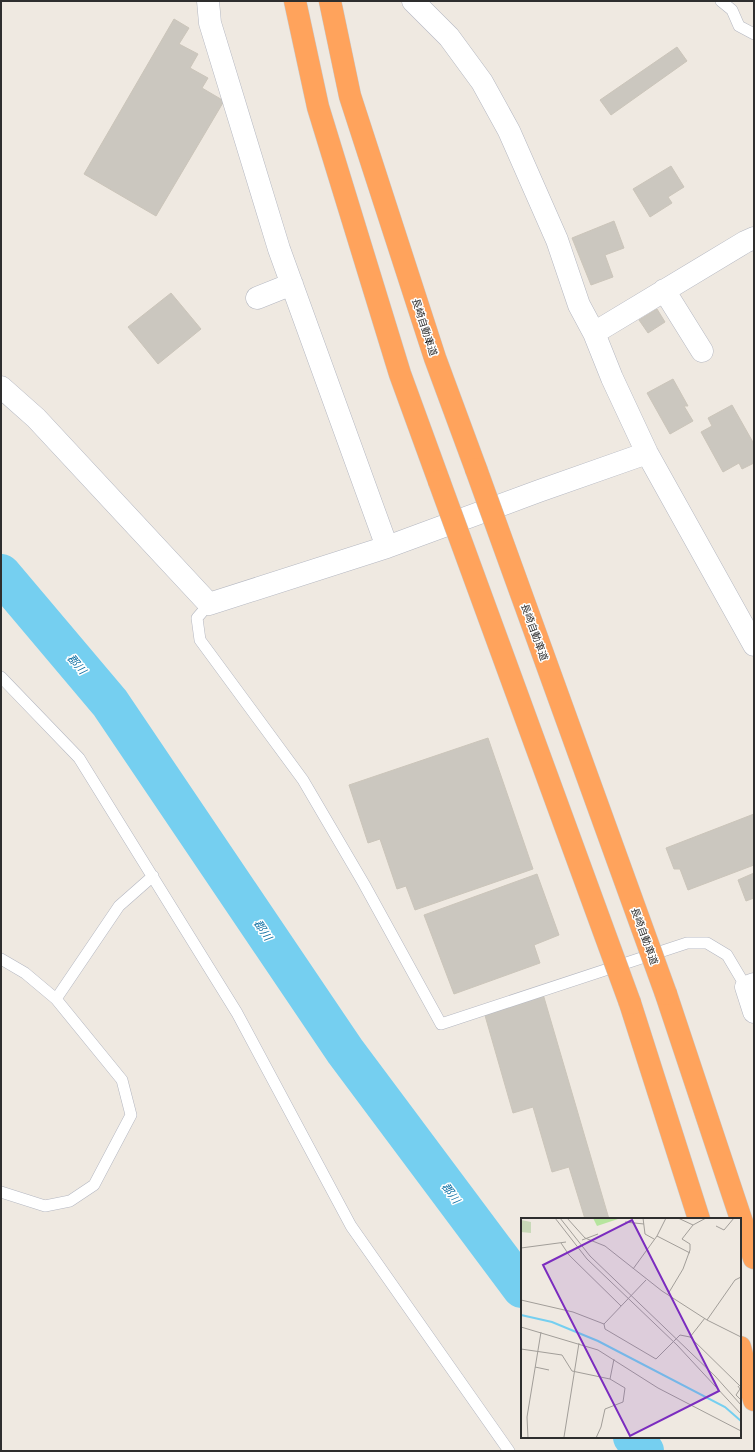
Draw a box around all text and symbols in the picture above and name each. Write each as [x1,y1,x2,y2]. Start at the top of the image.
street label: 長崎自動車道 [409,297,440,358]
street label: 長崎自動車道 [518,602,551,663]
water label: 郡川 [65,651,90,678]
street label: 長崎自動車道 [628,906,661,967]
water label: 郡川 [251,917,276,944]
water label: 郡川 [439,1180,464,1207]
inset map [521,1218,741,1438]

